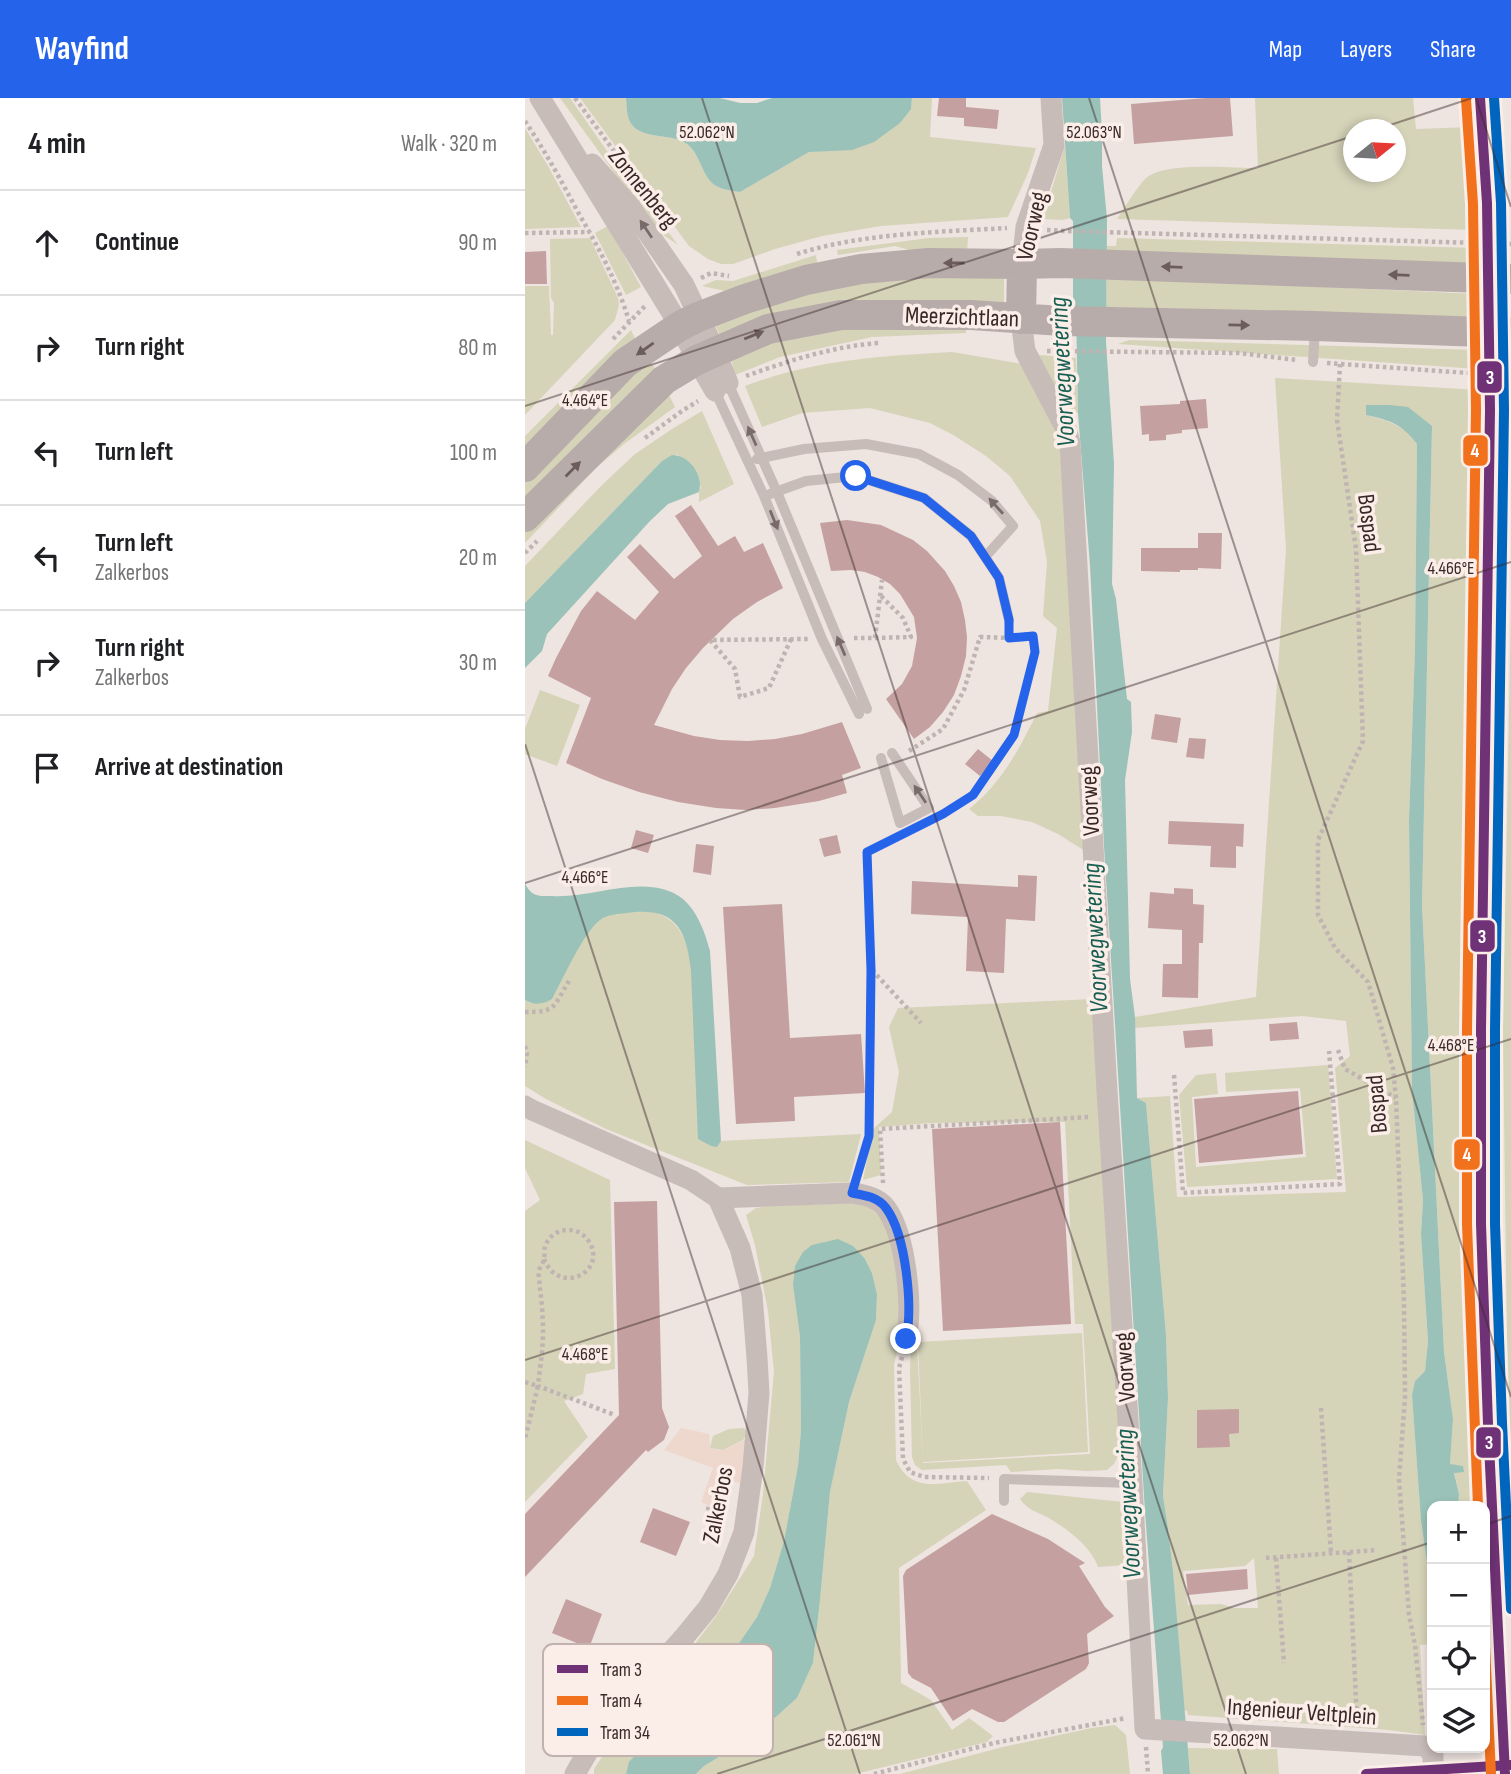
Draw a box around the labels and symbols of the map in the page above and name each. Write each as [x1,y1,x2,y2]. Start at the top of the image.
north arrow [1343,119,1406,182]
text: 52.062°N [679,122,735,143]
text: 52.063°N [1066,122,1122,143]
street label: Zonnenberg [602,142,684,234]
street label: Voorweg [1010,189,1054,263]
one-way arrow [639,220,653,238]
one-way arrow [942,257,964,269]
one-way arrow [1161,261,1183,272]
one-way arrow [1388,269,1410,281]
water label: Voorwegwetering [1044,296,1082,448]
street label: Meerzichtlaan [904,301,1020,333]
one-way arrow [1228,319,1250,330]
one-way arrow [743,330,764,341]
one-way arrow [635,343,655,356]
line badge: 3 [1476,360,1503,394]
text: 3 [1486,367,1494,390]
text: 4.464°E [562,390,608,411]
one-way arrow [746,426,758,446]
line badge: 4 [1462,434,1489,467]
text: 4 [1471,440,1480,463]
one-way arrow [565,460,582,477]
route start [840,460,871,491]
street label: Bospad [1351,492,1387,554]
one-way arrow [988,497,1004,515]
one-way arrow [768,510,779,531]
text: 4.466°E [1428,558,1474,579]
one-way arrow [835,635,846,656]
street label: Voorweg [1074,765,1106,837]
one-way arrow [913,785,927,803]
water label: Voorwegwetering [1077,862,1115,1014]
text: 4.466°E [562,867,608,888]
line badge: 3 [1469,919,1496,953]
text: 3 [1478,926,1486,949]
text: 4.468°E [1428,1035,1474,1056]
street label: Bospad [1360,1074,1394,1134]
line badge: 4 [1453,1138,1481,1171]
text: 4 [1463,1144,1472,1167]
route end [890,1323,921,1354]
street label: Voorweg [1108,1331,1142,1403]
text: 4.468°E [562,1344,608,1365]
line badge: 3 [1475,1426,1502,1459]
water label: Voorwegwetering [1110,1428,1148,1580]
text: 3 [1485,1432,1493,1455]
street label: Zalkerbos [696,1464,740,1546]
legend [543,1644,773,1756]
text: Tram 3 [600,1659,642,1682]
text: Tram 4 [600,1690,642,1713]
street label: Ingenieur Veltplein [1226,1692,1378,1732]
text: Tram 34 [600,1722,650,1745]
text: 52.061°N [827,1730,881,1751]
text: 52.062°N [1213,1730,1269,1751]

